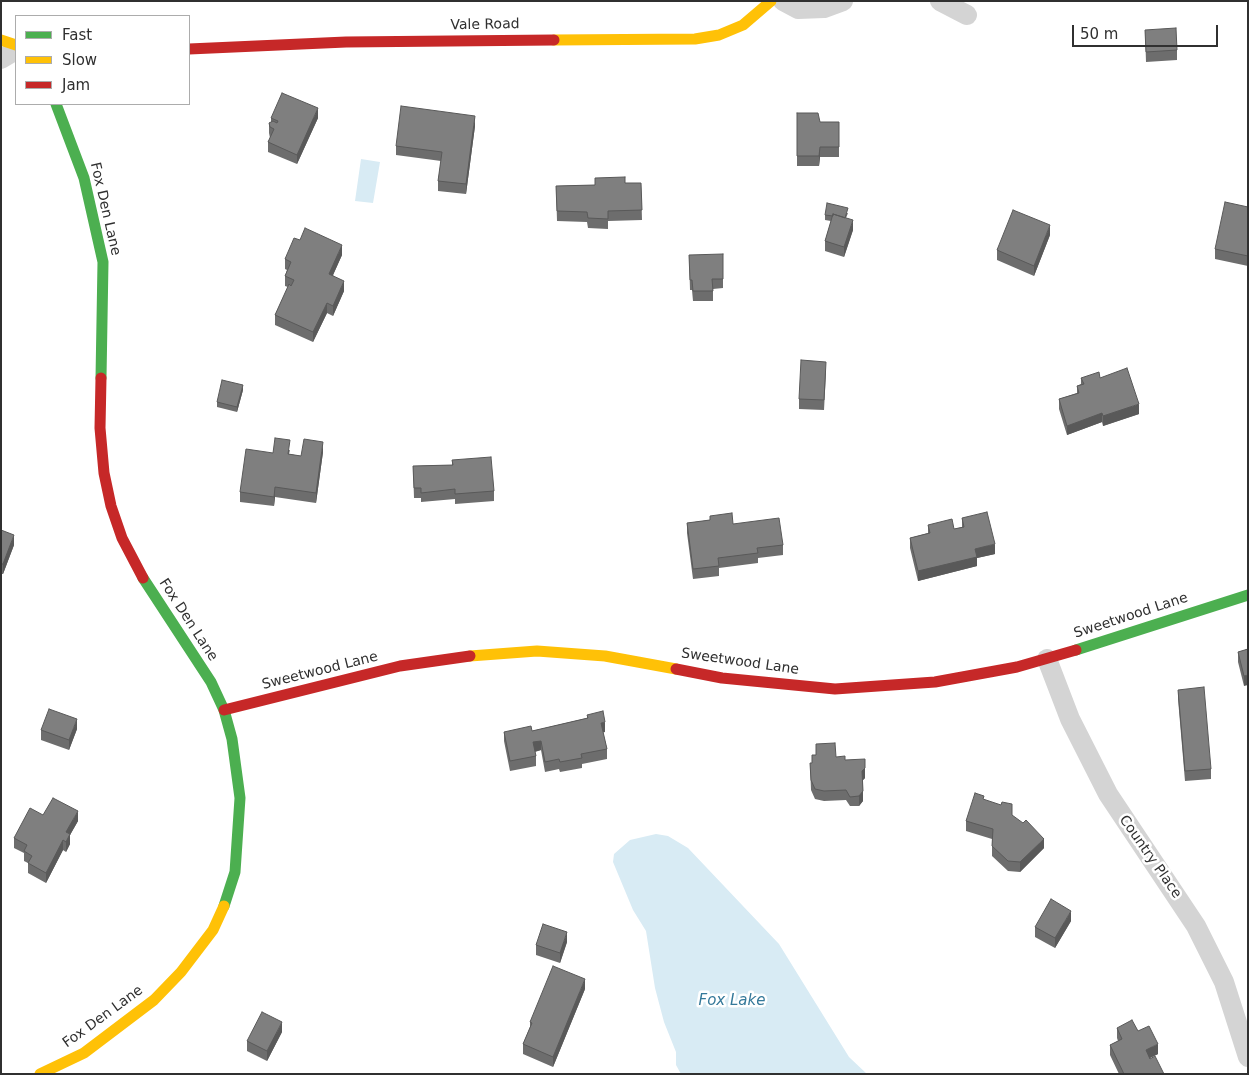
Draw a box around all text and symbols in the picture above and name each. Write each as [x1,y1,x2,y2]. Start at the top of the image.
legend [15,15,190,105]
scale bar [1074,15,1220,47]
street label: Vale Road [450,16,520,34]
text: 50 m [1080,25,1118,43]
text: Fast [62,26,92,44]
text: Slow [62,51,97,69]
text: Jam [62,76,90,94]
street label: Fox Den Lane [86,161,124,257]
street label: Fox Den Lane [155,576,221,664]
street label: Sweetwood Lane [1072,590,1190,642]
street label: Sweetwood Lane [680,645,800,679]
street label: Sweetwood Lane [260,648,380,694]
street label: Country Place [1115,812,1185,902]
street label: Fox Den Lane [60,982,146,1052]
water label: Fox Lake [699,992,765,1010]

